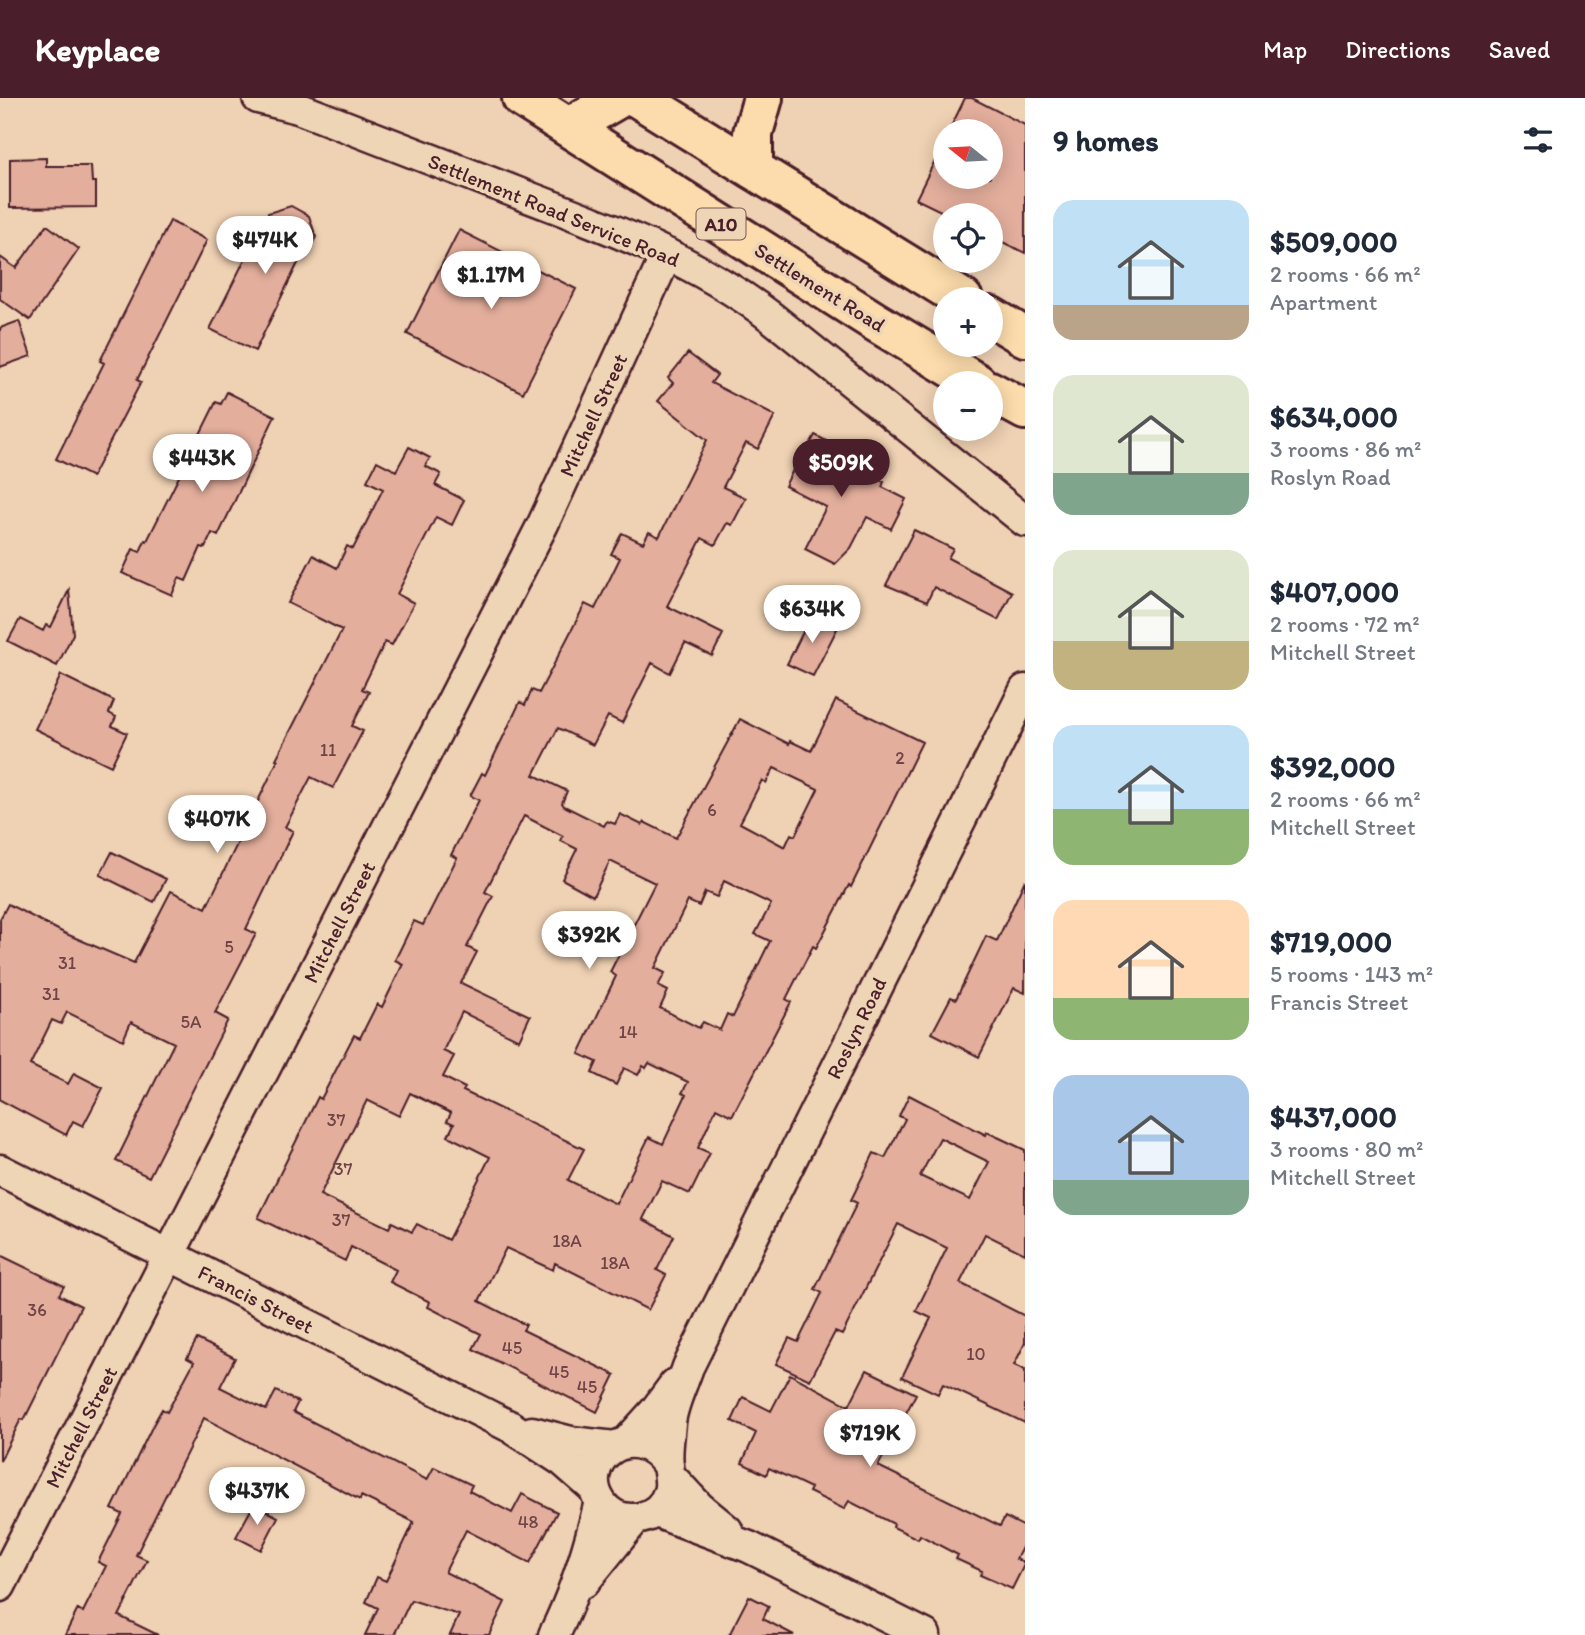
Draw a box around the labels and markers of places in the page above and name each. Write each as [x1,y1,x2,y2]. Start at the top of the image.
pin: $474K [216,216,314,276]
pin: $1.17M [434,252,548,311]
pin: $443K [153,434,251,494]
pin: $509K [792,440,890,499]
pin: $634K [763,586,861,645]
pin: $407K [168,796,266,855]
pin: $392K [540,912,638,971]
pin: $719K [821,1410,919,1469]
pin: $437K [208,1468,306,1527]

